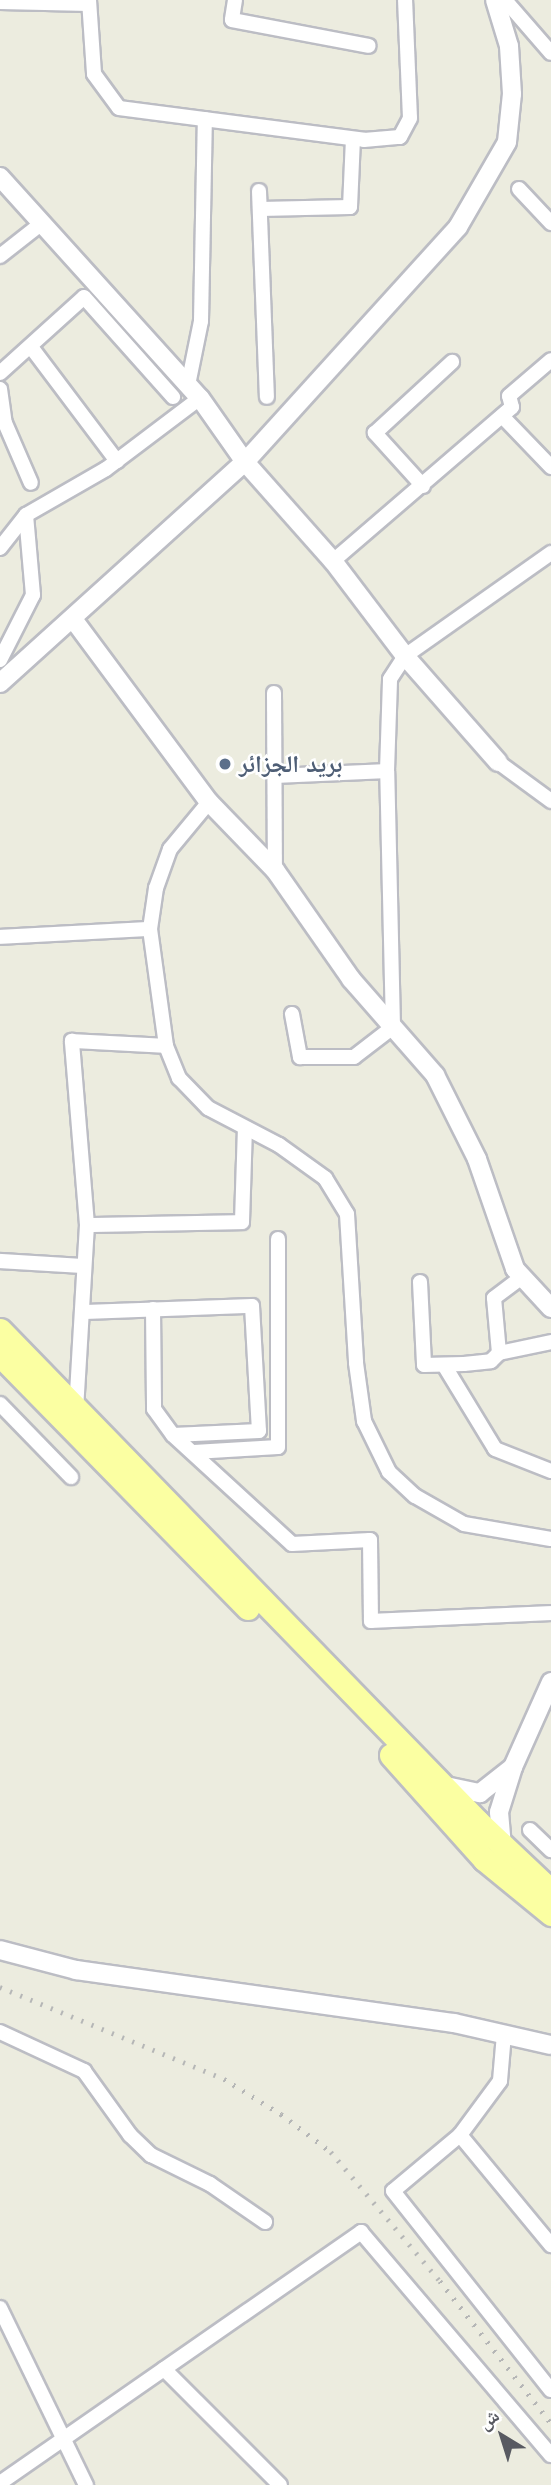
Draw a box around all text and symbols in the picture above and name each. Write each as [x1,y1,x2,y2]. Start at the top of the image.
place label: بريد الجزائر [239,750,342,778]
marker: بريد الجزائر [217,756,233,772]
north arrow [467,2401,537,2471]
text: ش [472,2402,505,2436]

